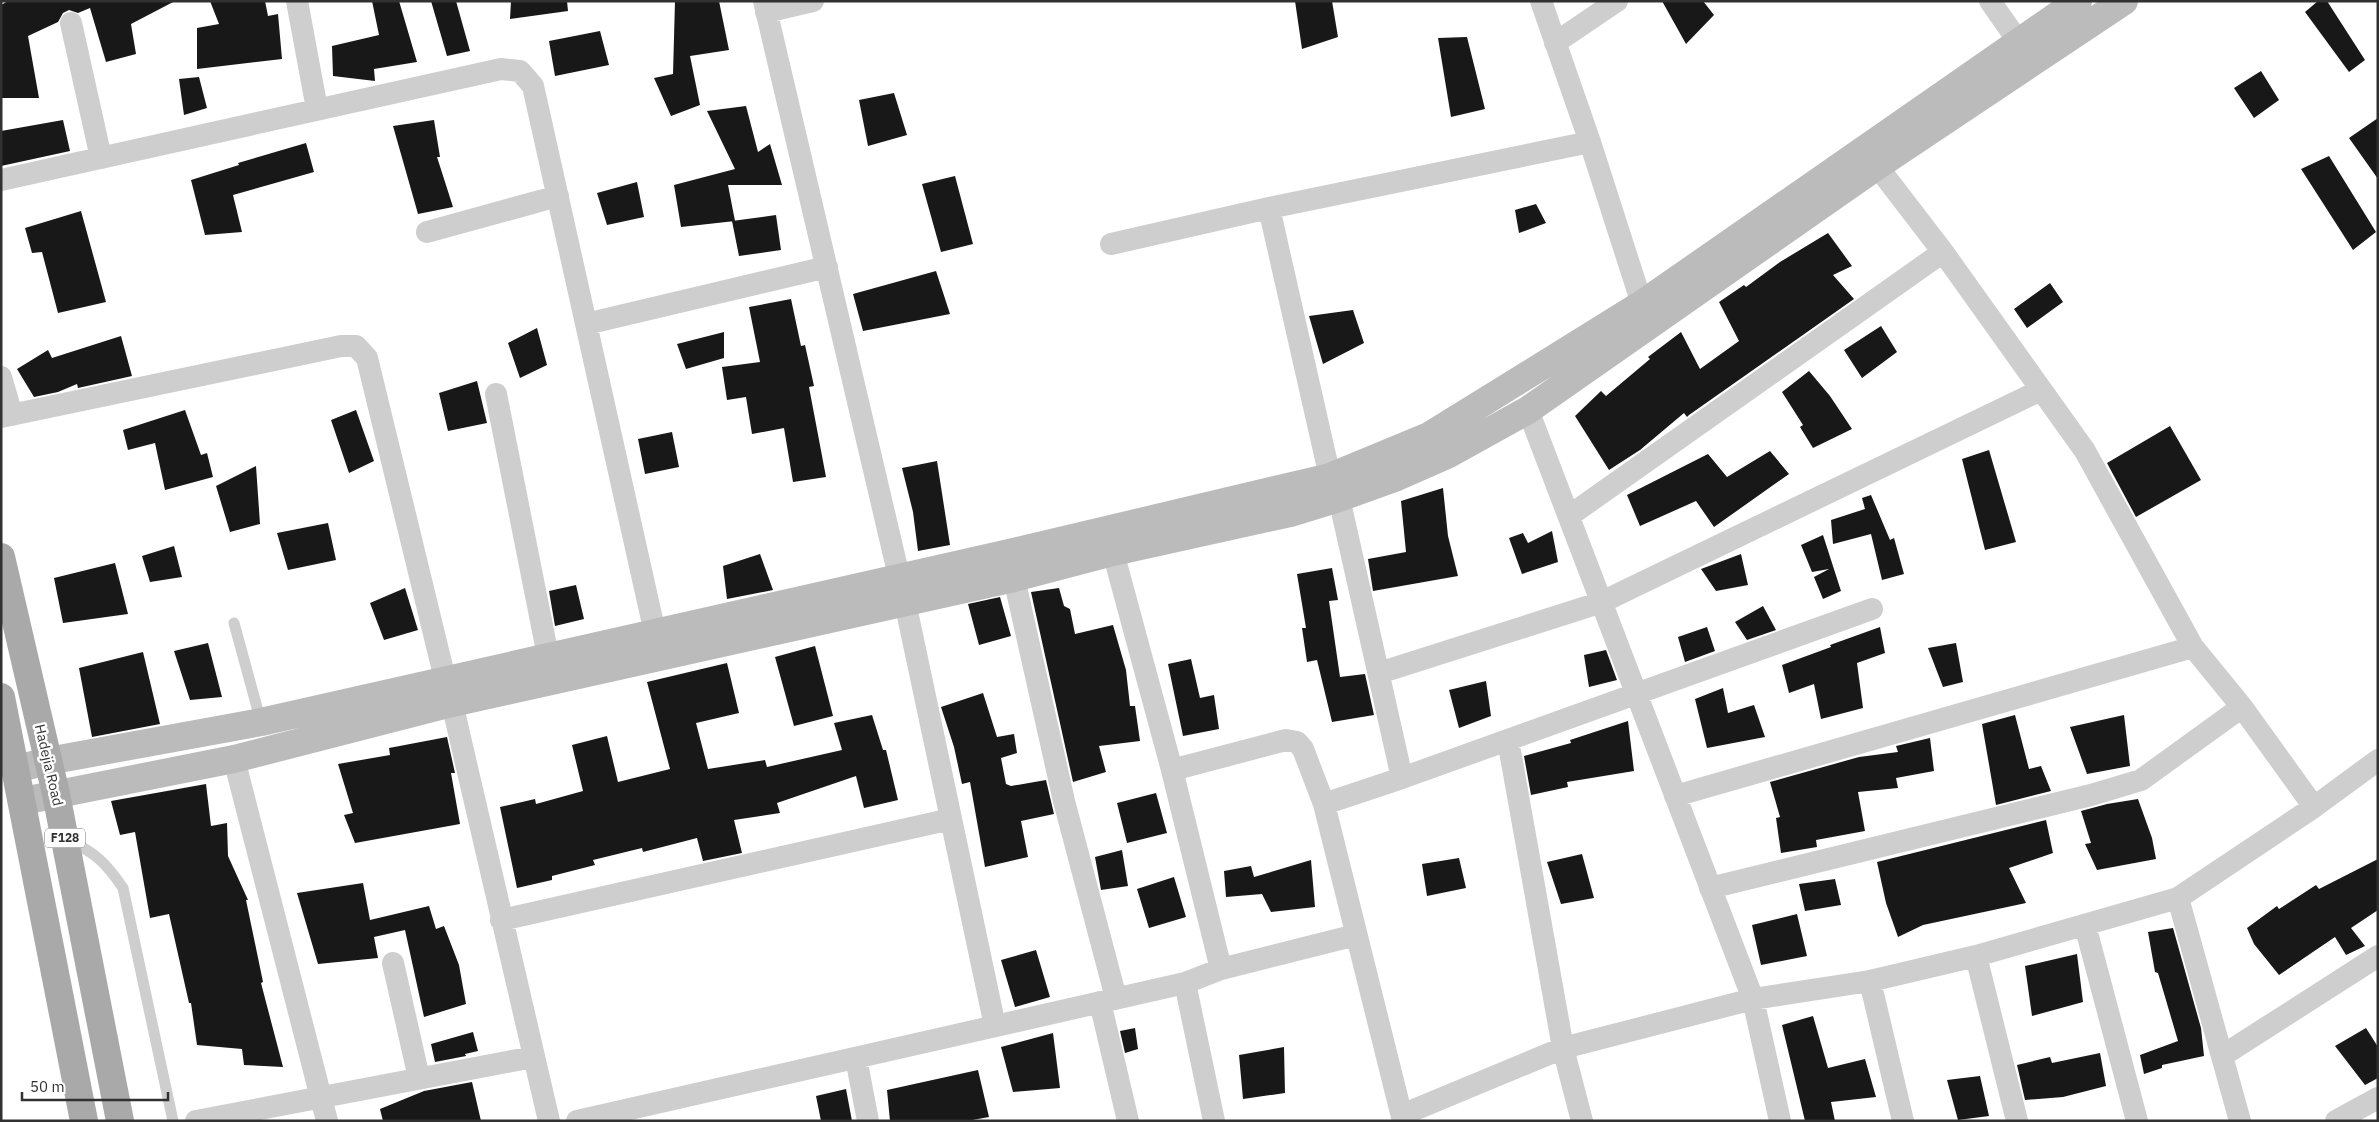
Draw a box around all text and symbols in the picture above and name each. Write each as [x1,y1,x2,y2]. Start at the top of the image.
street label: Hadejia Road [31,722,67,808]
road number: F128 [45,828,85,848]
scale bar [22,1070,169,1102]
text: 50 m [30,1077,65,1096]

